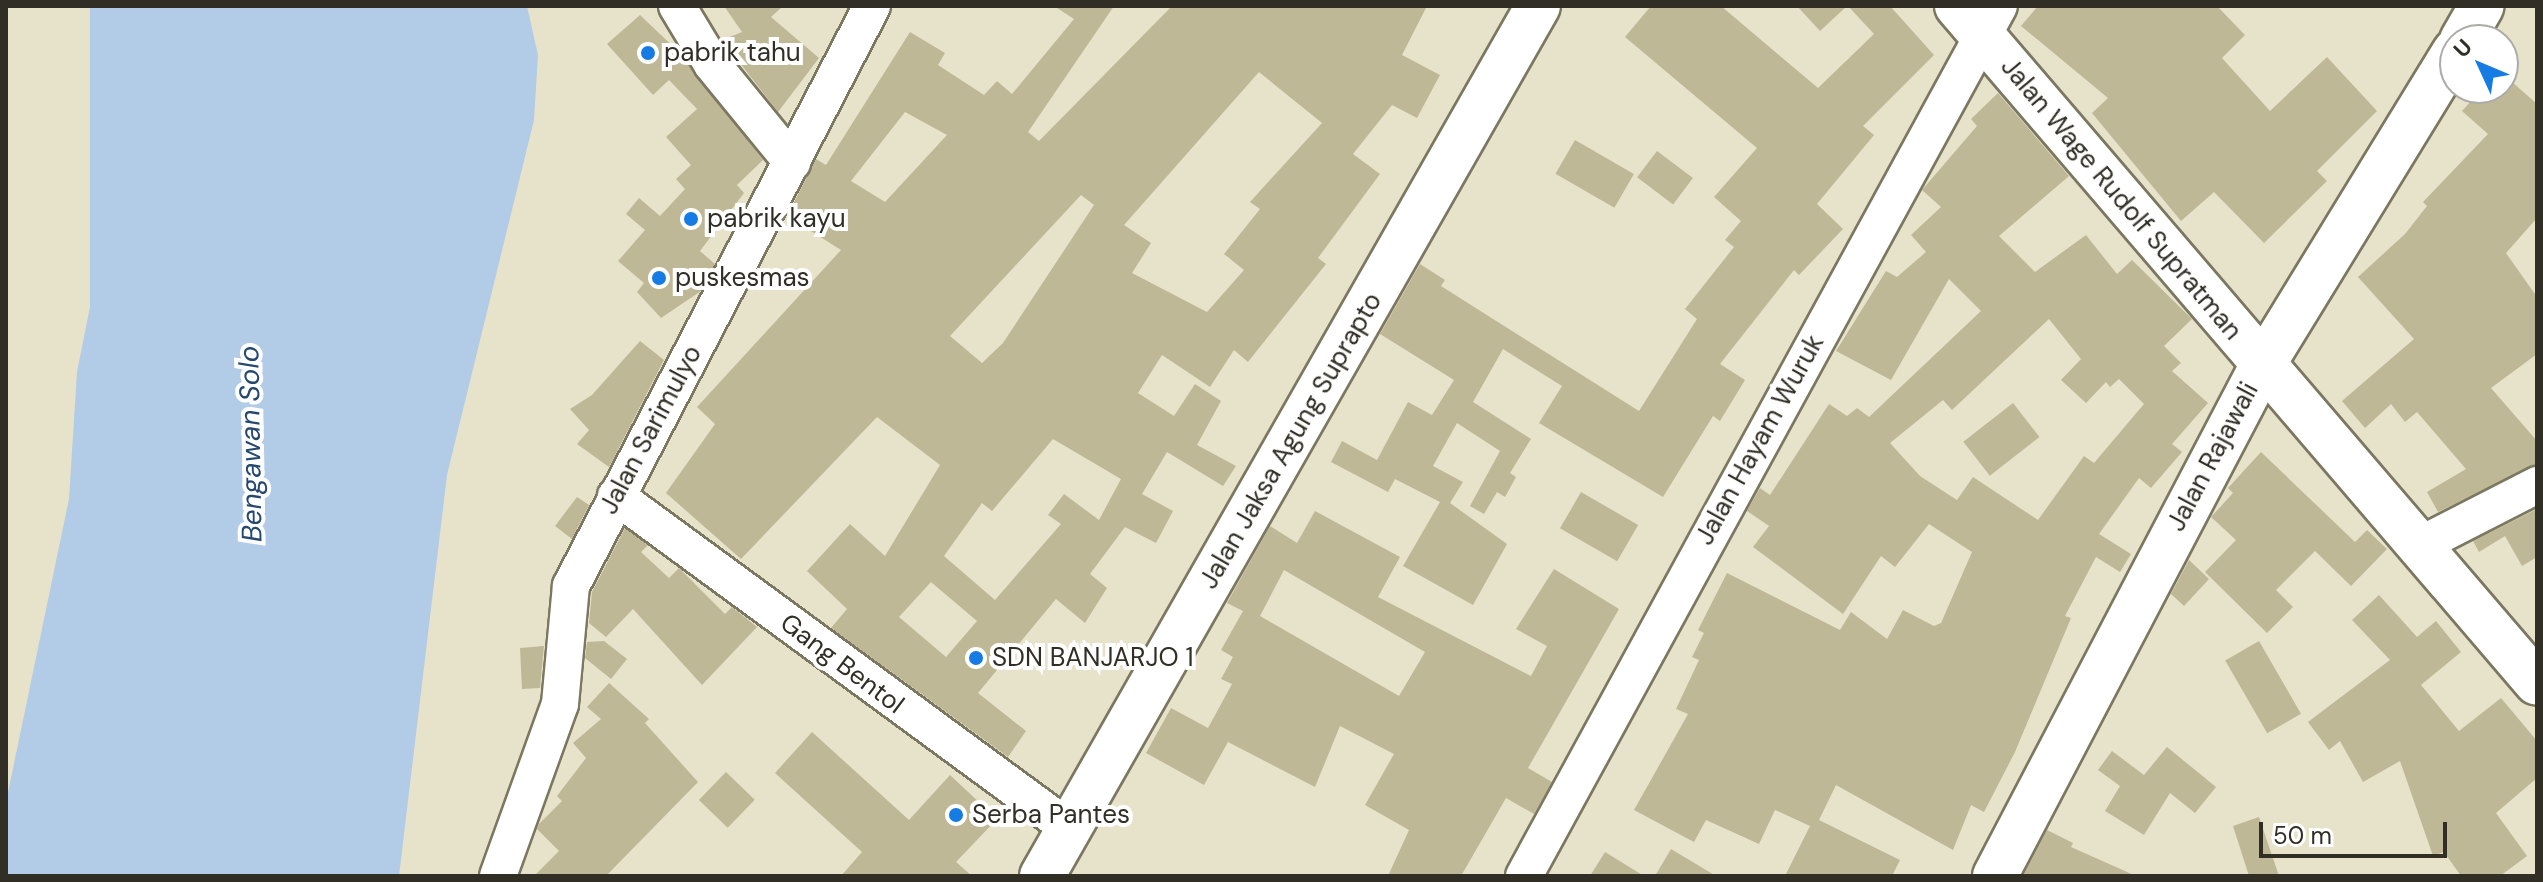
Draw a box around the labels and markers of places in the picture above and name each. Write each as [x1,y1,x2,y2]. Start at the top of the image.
place label: pabrik tahu [664,37,801,69]
marker: pabrik tahu [639,44,657,62]
place label: pabrik kayu [707,203,846,235]
marker: pabrik kayu [682,210,700,228]
place label: puskesmas [675,262,810,294]
marker: puskesmas [650,269,668,287]
place label: SDN BANJARJO 1 [992,642,1194,674]
marker: SDN BANJARJO 1 [967,649,985,667]
place label: Serba Pantes [972,799,1130,831]
marker: Serba Pantes [947,806,965,824]

